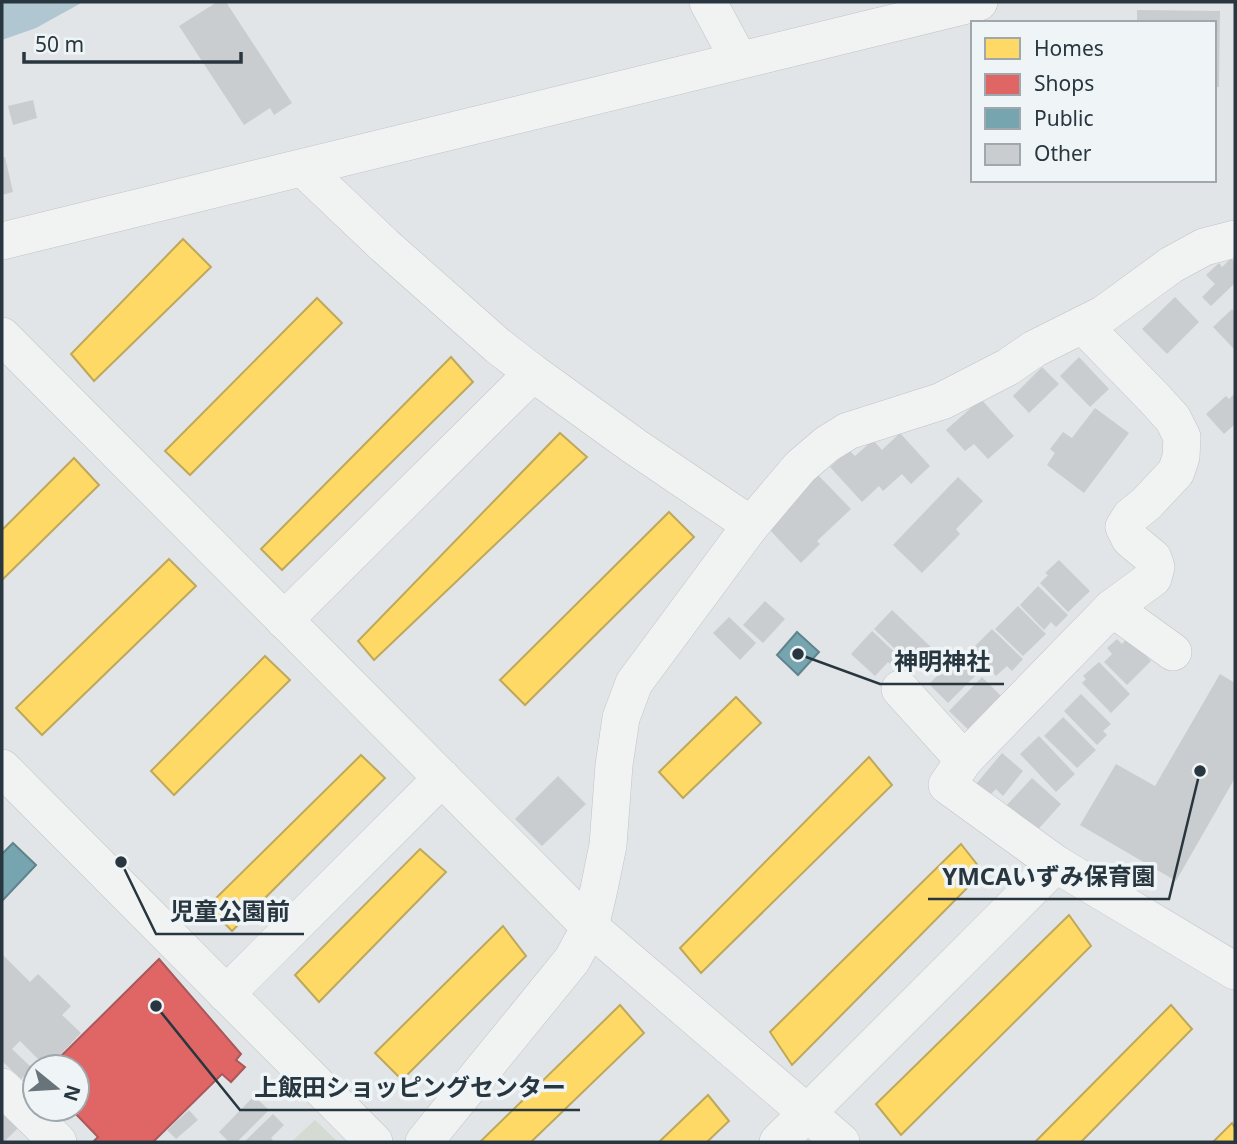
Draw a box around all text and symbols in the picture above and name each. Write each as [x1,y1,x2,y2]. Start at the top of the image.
scale bar [24,21,242,65]
legend [971,21,1216,182]
text: 50 m [35,30,84,58]
text: Homes [1034,34,1104,62]
text: Shops [1034,69,1094,97]
text: Public [1034,104,1094,132]
text: Other [1034,139,1092,167]
callout: 神明神社 [880,639,1004,684]
text: 神明神社 [894,644,990,677]
callout: YMCAいずみ保育園 [928,854,1169,899]
text: YMCAいずみ保育園 [942,859,1156,892]
callout: 児童公園前 [156,889,304,934]
text: 児童公園前 [170,894,290,927]
north arrow [21,1053,91,1123]
callout: 上飯田ショッピングセンター [240,1065,580,1110]
text: 上飯田ショッピングセンター [254,1070,566,1103]
text: N [57,1082,87,1105]

